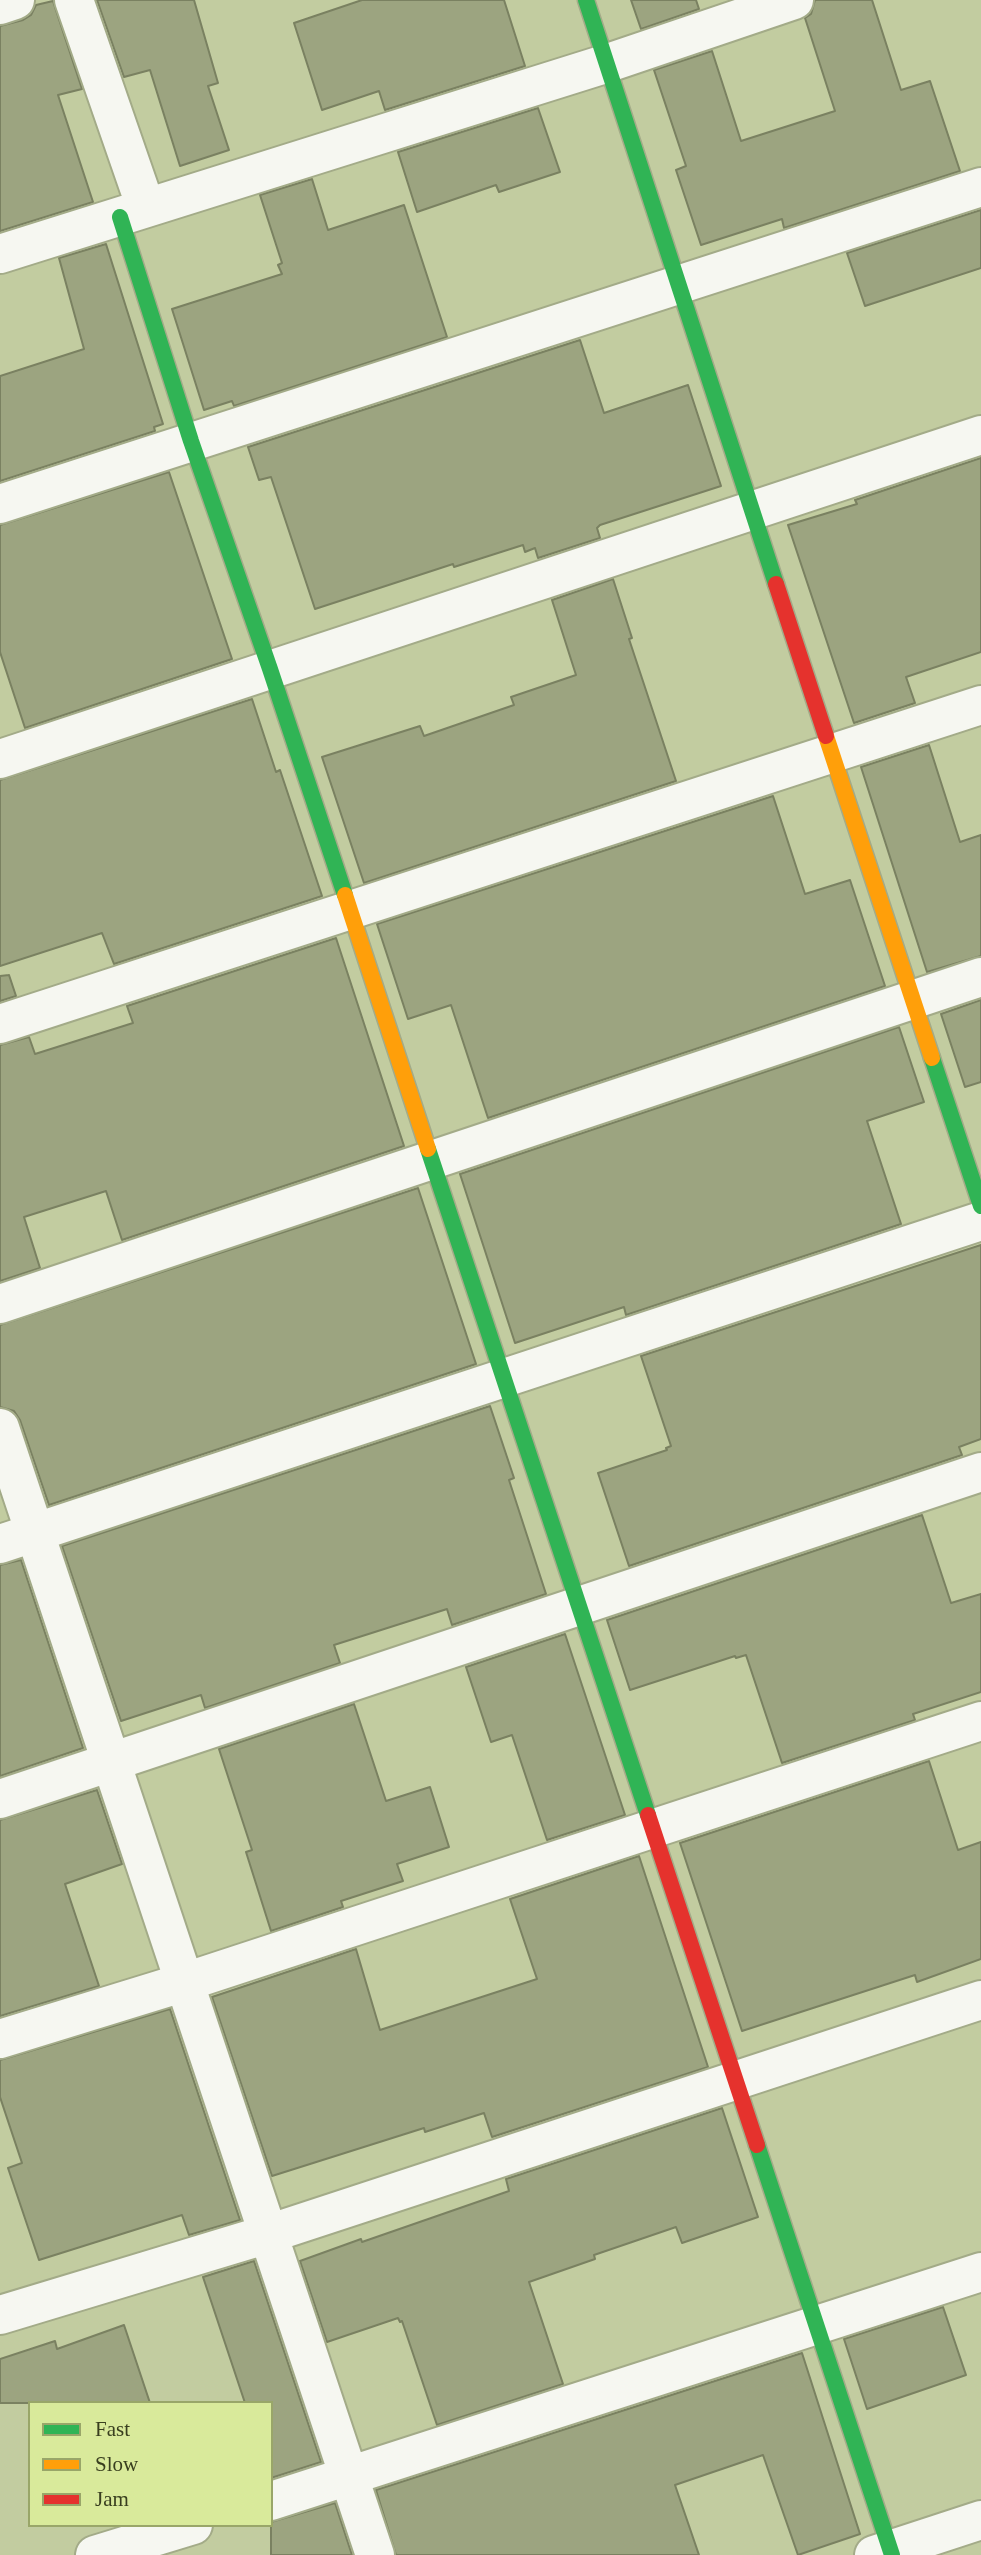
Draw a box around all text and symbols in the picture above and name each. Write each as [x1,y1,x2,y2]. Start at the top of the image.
legend [28,2401,273,2527]
text: Fast [95,2417,130,2441]
text: Slow [95,2452,138,2476]
text: Jam [95,2487,129,2511]

